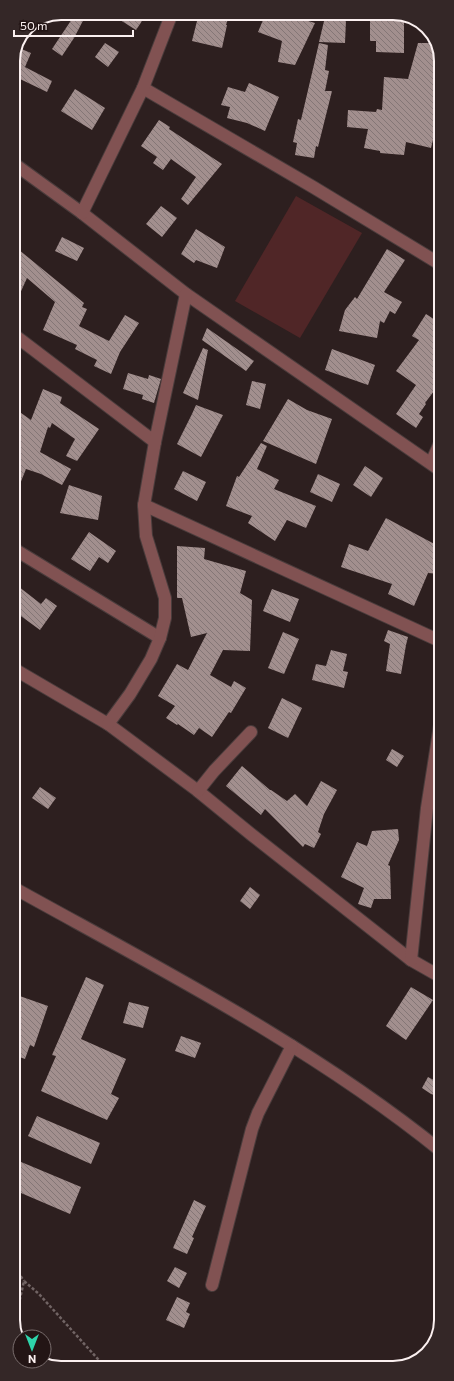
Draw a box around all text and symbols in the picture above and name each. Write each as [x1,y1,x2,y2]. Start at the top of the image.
scale bar [14,12,133,38]
text: 50 m [20,18,48,32]
north arrow [12,1329,52,1369]
text: N [28,1353,36,1366]

